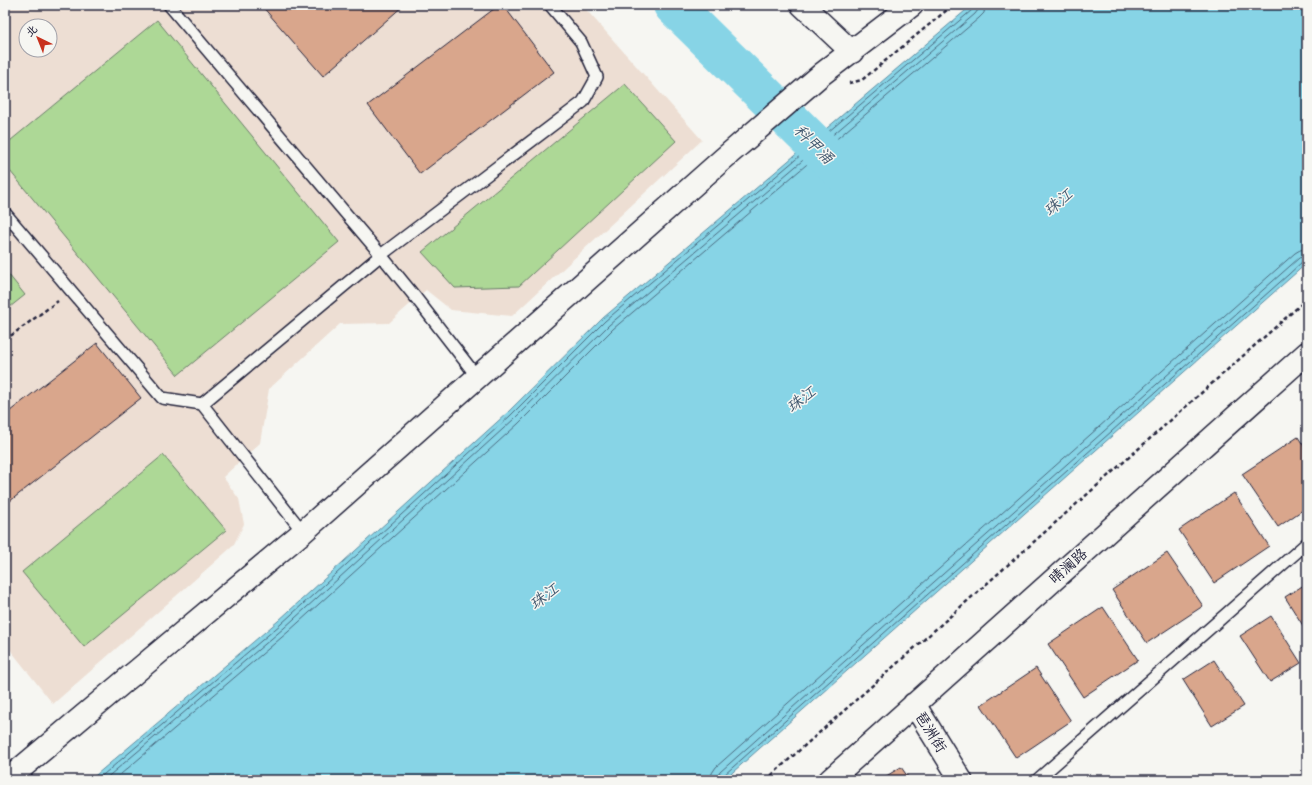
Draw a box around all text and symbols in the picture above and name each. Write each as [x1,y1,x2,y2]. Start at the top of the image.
north arrow [18,18,58,58]
text: 北 [21,20,42,42]
water label: 科甲涌 [787,117,842,172]
water label: 珠江 [1036,180,1080,223]
water label: 珠江 [779,377,823,420]
street label: 晴澜路 [1043,541,1093,591]
water label: 珠江 [522,574,566,617]
street label: 琶洲街 [908,706,954,758]

